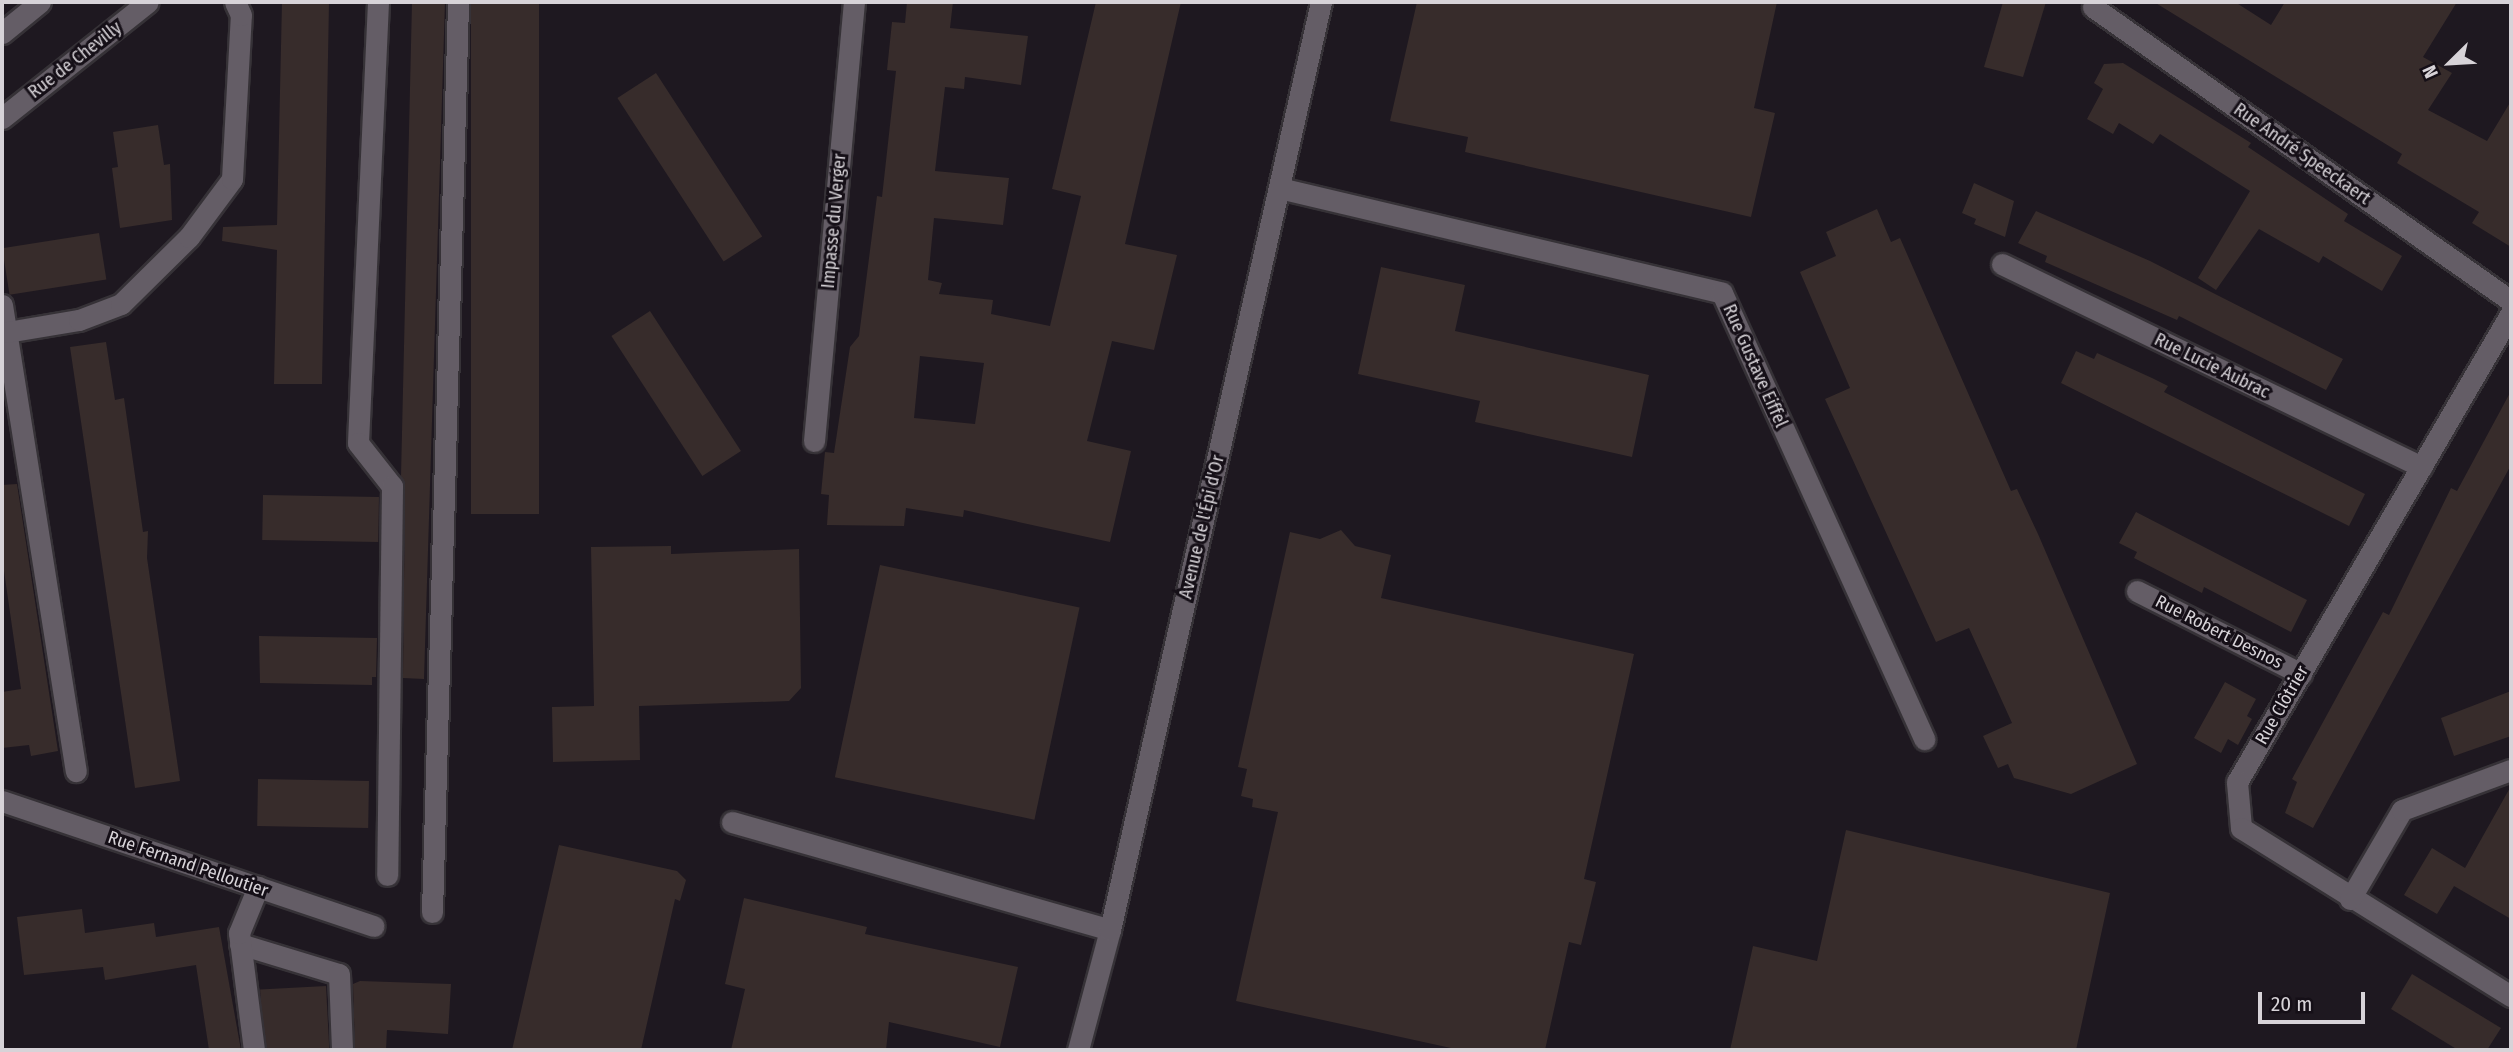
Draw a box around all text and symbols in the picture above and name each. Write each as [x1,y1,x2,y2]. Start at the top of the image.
street label: Rue de Chevilly [24,17,126,103]
north arrow [2415,28,2485,98]
text: N [2418,62,2443,82]
street label: Rue André Speeckaert [2230,99,2374,209]
street label: Impasse du Verger [817,153,851,289]
street label: Rue Gustave Eiffel [1718,301,1792,431]
street label: Rue Lucie Aubrac [2151,329,2273,403]
street label: Avenue de l'Épi d'Or [1175,453,1229,601]
street label: Rue Robert Desnos [2152,591,2286,673]
street label: Rue Clôtrier [2251,662,2313,748]
street label: Rue Fernand Pelloutier [105,826,271,902]
scale bar [2261,978,2368,1022]
text: 20 m [2271,991,2312,1017]

